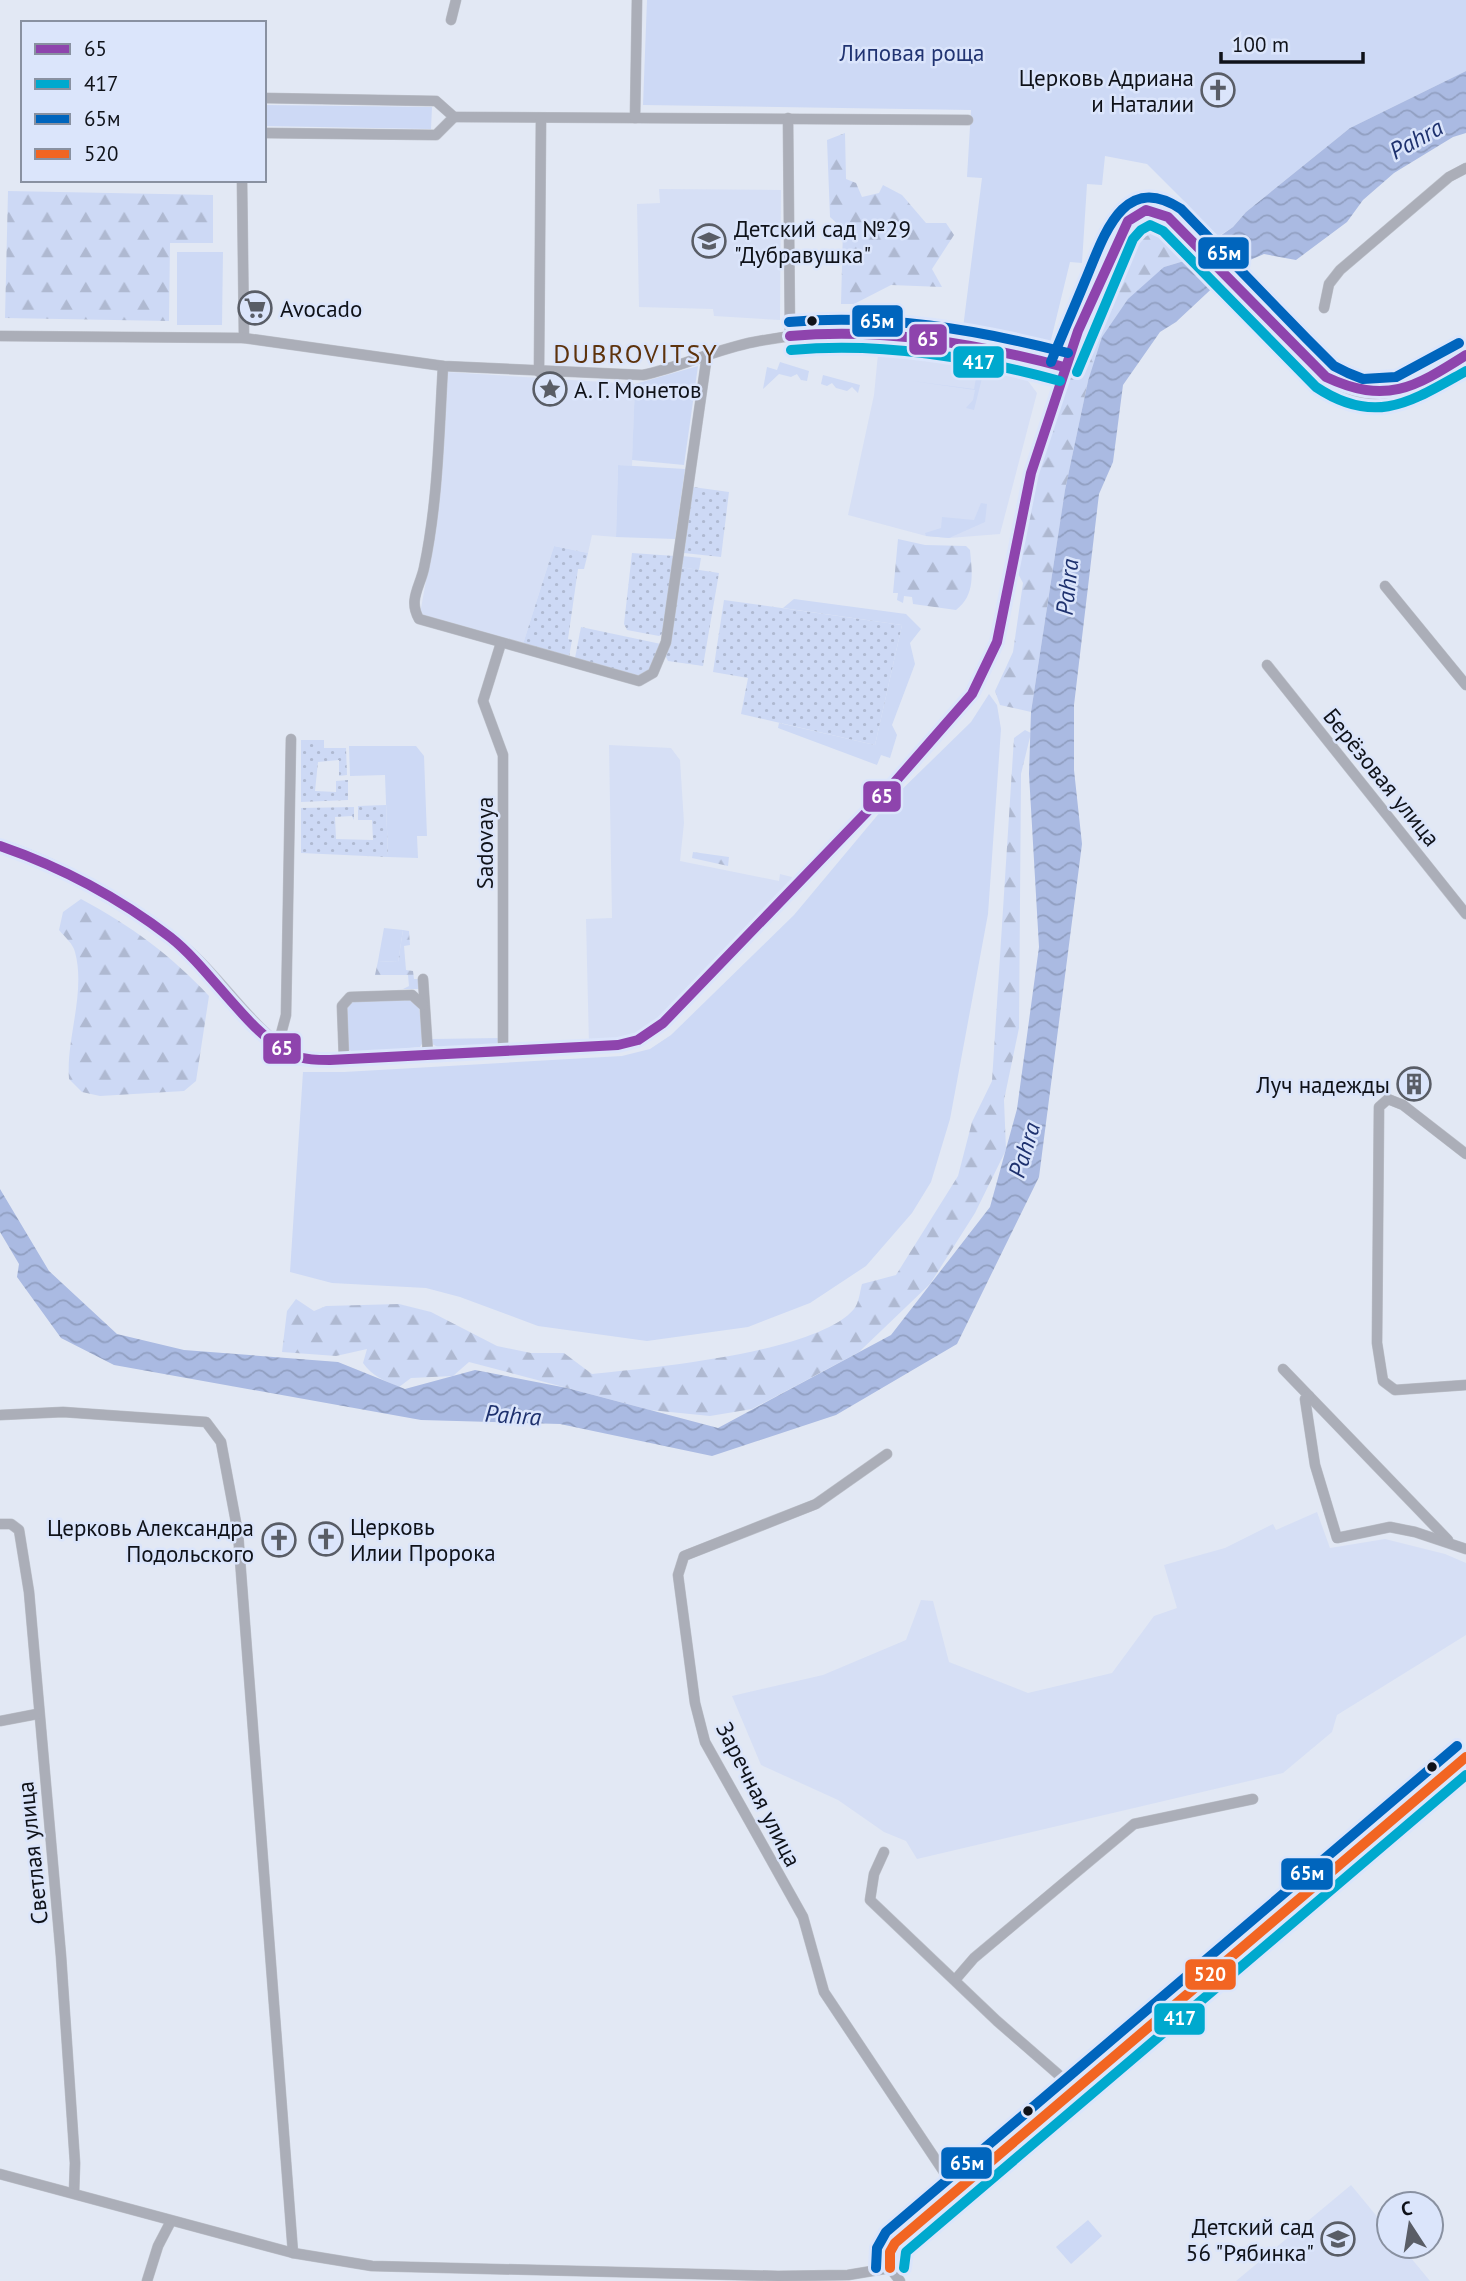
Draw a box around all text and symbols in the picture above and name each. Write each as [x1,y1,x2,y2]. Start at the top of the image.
legend [21,21,266,182]
scale bar [1221,21,1363,65]
text: 100 m [1232,31,1289,58]
text: 65 [84,35,107,62]
park label: Липовая роща [839,38,985,67]
place label: Церковь Адриана и Наталии [1019,63,1194,118]
text: 417 [84,70,118,97]
church icon: Церковь Адриана и Наталии [1199,71,1237,109]
text: 65м [84,105,120,132]
water label: Pahra [1384,112,1449,166]
text: 520 [84,140,118,167]
place label: Детский сад №29 "Дубравушка" [734,214,911,269]
school or university icon: Детский сад №29 "Дубравушка" [690,222,728,260]
line badge: 65м [1197,236,1250,270]
text: 65м [1207,241,1241,265]
supermarket icon: Avocado [236,289,274,327]
place label: Avocado [280,294,362,323]
line badge: 65м [851,304,904,338]
text: 65м [860,309,894,333]
unlabelled marker [805,314,819,328]
line badge: 65 [908,323,948,356]
text: 65 [917,327,939,351]
district label: DUBROVITSY [553,337,719,370]
line badge: 417 [952,345,1005,379]
text: 417 [963,350,995,374]
place icon: А. Г. Монетов [531,370,569,408]
place label: А. Г. Монетов [574,375,702,404]
water label: Pahra [1049,557,1085,617]
street label: Берёзовая улица [1317,702,1447,852]
line badge: 65 [862,780,902,813]
text: 65 [871,784,893,808]
street label: Sadovaya [470,797,499,889]
line badge: 65 [262,1032,302,1065]
text: 65 [271,1036,293,1060]
building icon: Луч надежды [1395,1065,1433,1103]
place label: Луч надежды [1255,1070,1390,1099]
water label: Pahra [1001,1118,1047,1182]
water label: Pahra [484,1398,543,1432]
place label: Церковь Илии Пророка [350,1512,496,1567]
place label: Церковь Александра Подольского [47,1513,254,1568]
church icon: Церковь Илии Пророка [307,1520,345,1558]
church icon: Церковь Александра Подольского [260,1521,298,1559]
street label: Заречная улица [710,1717,808,1871]
unlabelled marker [1425,1760,1439,1774]
street label: Светлая улица [10,1780,54,1926]
line badge: 65м [1280,1857,1334,1891]
text: 65м [1290,1861,1324,1885]
line badge: 520 [1184,1958,1237,1991]
text: 520 [1194,1962,1226,1986]
line badge: 417 [1153,2002,1206,2036]
text: 417 [1164,2006,1196,2030]
unlabelled marker [1021,2104,1035,2118]
line badge: 65м [940,2146,993,2180]
text: 65м [950,2151,984,2175]
north arrow [1375,2190,1445,2260]
text: С [1399,2195,1415,2221]
place label: Детский сад 56 "Рябинка" [1186,2212,1314,2267]
school or university icon: Детский сад 56 "Рябинка" [1319,2220,1357,2258]

